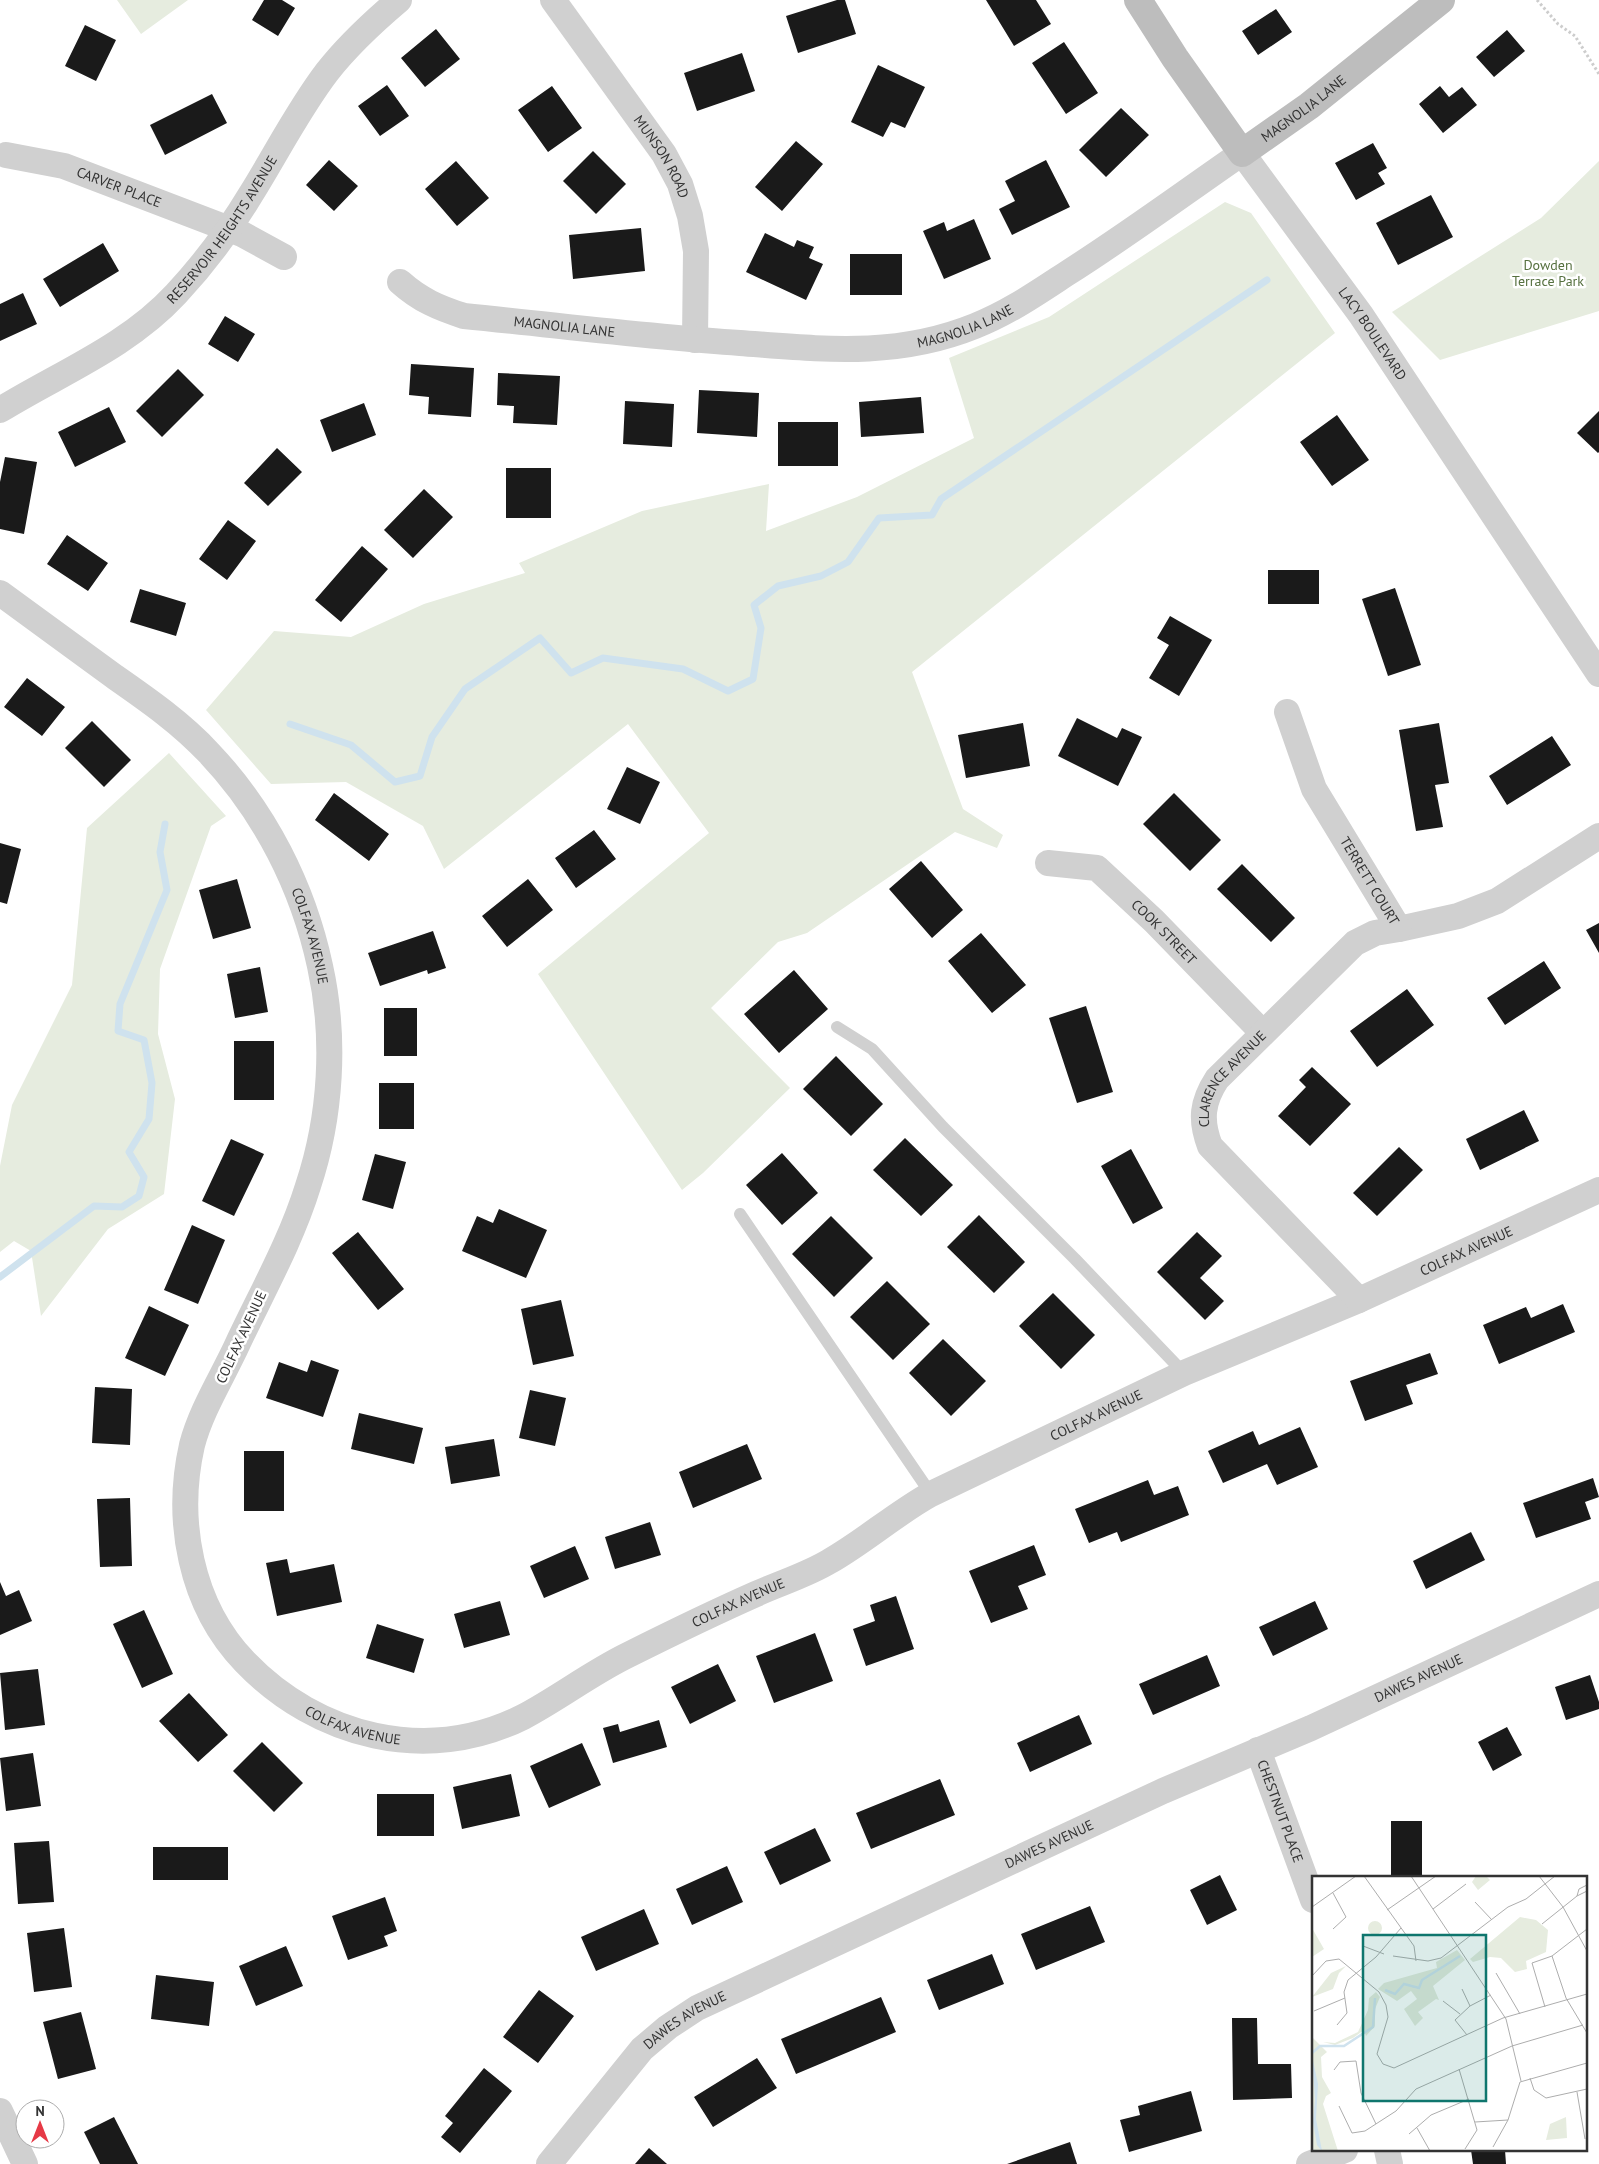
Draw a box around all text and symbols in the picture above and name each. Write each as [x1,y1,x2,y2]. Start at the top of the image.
street label: MAGNOLIA LANE [1257,71,1350,146]
street label: MUNSON ROAD [630,111,693,200]
street label: RESERVOIR HEIGHTS AVENUE [163,152,281,307]
street label: CARVER PLACE [74,163,164,211]
park label: Dowden Terrace Park [1512,256,1584,290]
street label: LACY BOULEVARD [1335,284,1411,384]
street label: MAGNOLIA LANE [915,300,1017,352]
street label: MAGNOLIA LANE [513,312,616,341]
street label: TERRETT COURT [1336,833,1404,928]
street label: COLFAX AVENUE [287,885,332,986]
street label: COOK STREET [1128,896,1201,969]
street label: CLARENCE AVENUE [1195,1027,1270,1128]
street label: COLFAX AVENUE [1417,1222,1515,1280]
street label: COLFAX AVENUE [212,1288,270,1386]
street label: COLFAX AVENUE [1047,1385,1145,1445]
street label: COLFAX AVENUE [689,1574,787,1631]
street label: DAWES AVENUE [1371,1650,1466,1706]
street label: COLFAX AVENUE [302,1702,402,1749]
street label: CHESTNUT PLACE [1253,1757,1307,1865]
street label: DAWES AVENUE [1002,1816,1096,1872]
inset map [1312,1876,1586,2152]
street label: DAWES AVENUE [639,1987,729,2053]
north arrow [15,2099,65,2149]
text: N [35,2102,45,2120]

